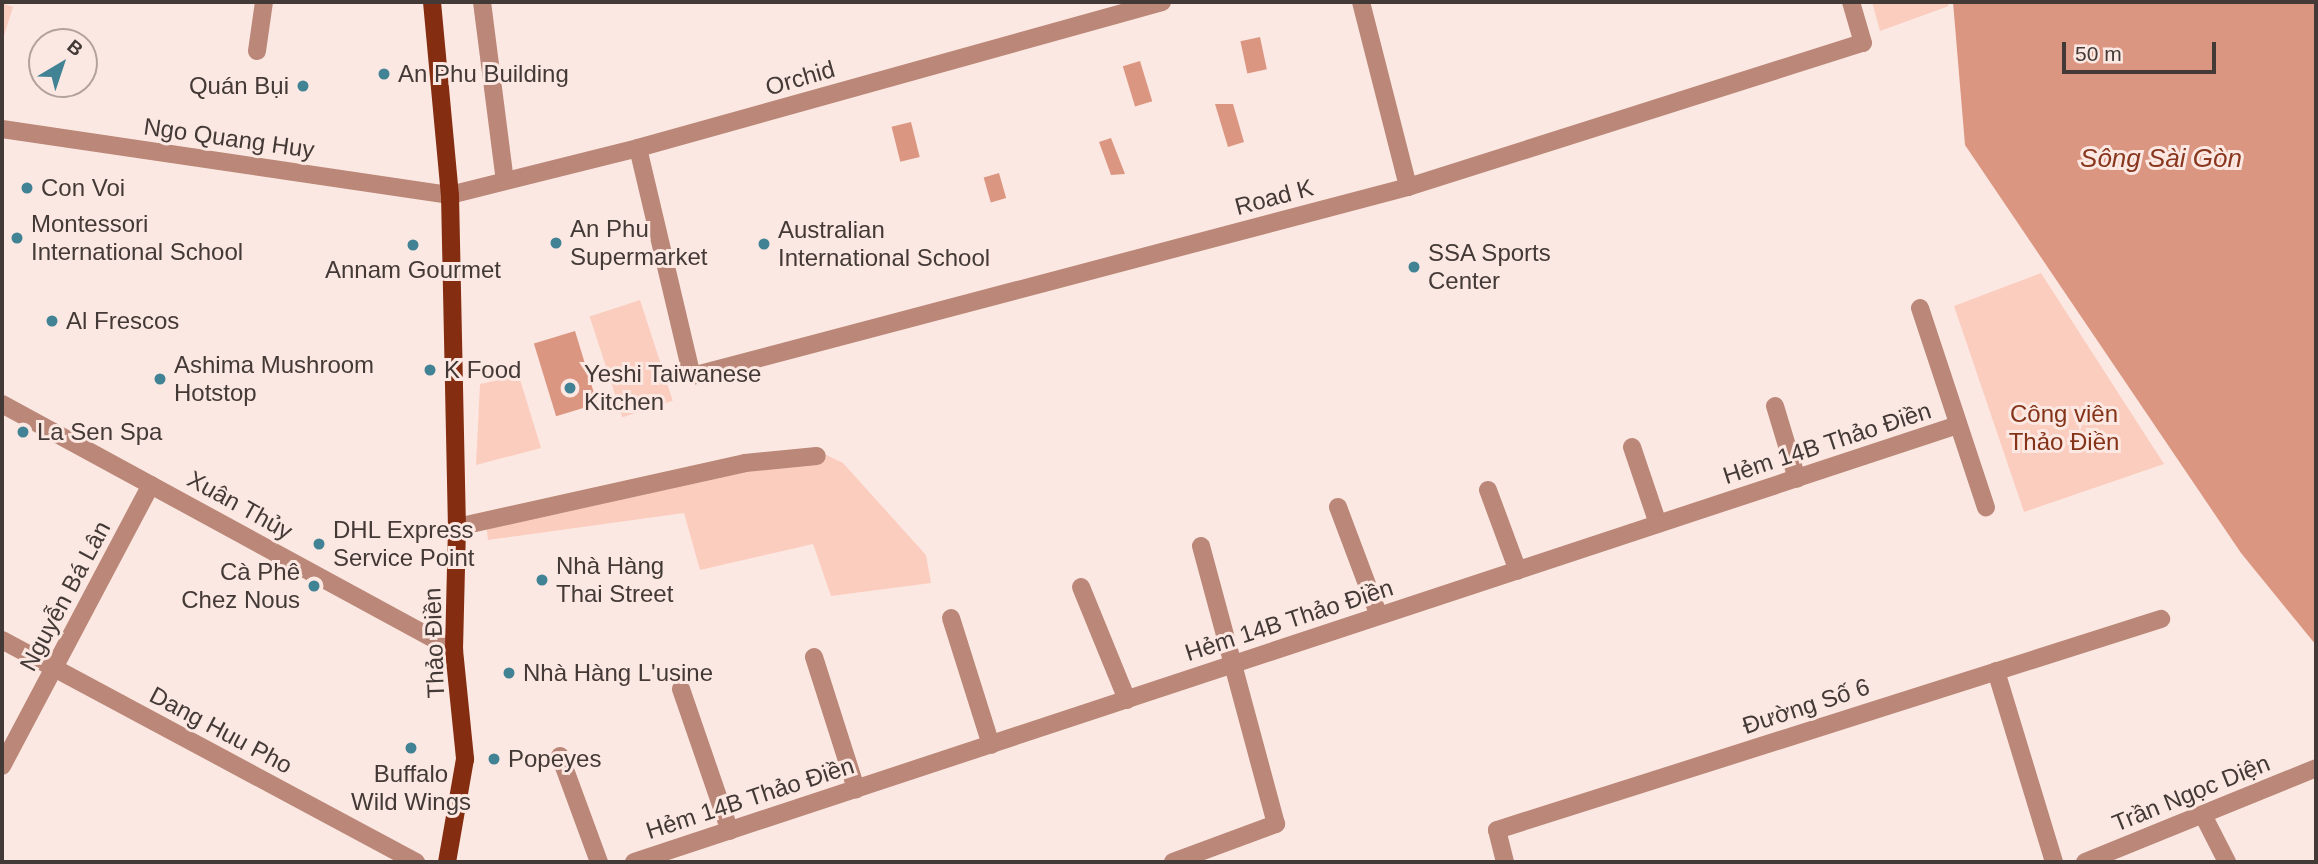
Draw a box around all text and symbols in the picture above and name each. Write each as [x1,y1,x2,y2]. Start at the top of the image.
north arrow [28,28,98,98]
scale bar [2066,28,2220,72]
text: B [63,35,87,60]
text: 50 m [2075,42,2122,65]
street label: Orchid [762,54,838,102]
place label: An Phu Building [398,60,569,88]
marker: An Phu Building [376,66,392,82]
place label: Quán Bụi [189,72,289,100]
marker: Quán Bụi [295,78,311,94]
street label: Ngo Quang Huy [142,112,316,164]
water label: Sông Sài Gòn [2080,143,2242,175]
street label: Road K [1232,173,1316,221]
place label: Con Voi [41,174,125,202]
marker: Con Voi [19,180,35,196]
place label: Montessori International School [31,210,243,266]
place label: An Phu Supermarket [570,215,707,271]
place label: Australian International School [778,216,990,272]
marker: Montessori International School [9,230,25,246]
marker: An Phu Supermarket [548,235,564,251]
marker: Australian International School [756,236,772,252]
marker: Annam Gourmet [405,237,421,253]
place label: SSA Sports Center [1428,239,1552,295]
place label: Annam Gourmet [325,256,501,284]
marker: SSA Sports Center [1406,259,1422,275]
place label: Al Frescos [66,307,179,335]
marker: Al Frescos [44,313,60,329]
place label: Ashima Mushroom Hotstop [174,351,374,407]
place label: K Food [444,356,521,384]
place label: Yeshi Taiwanese Kitchen [584,360,762,416]
marker: K Food [422,362,438,378]
marker: Ashima Mushroom Hotstop [152,371,168,387]
marker: Yeshi Taiwanese Kitchen [562,380,578,396]
street label: Hẻm 14B Thảo Điền [1719,396,1935,490]
park label: Công viên Thảo Điền [2009,400,2119,456]
place label: La Sen Spa [37,418,162,446]
marker: La Sen Spa [15,424,31,440]
street label: Xuân Thủy [182,464,298,546]
street label: Nguyễn Bá Lân [13,516,117,676]
place label: DHL Express Service Point [333,516,474,572]
marker: DHL Express Service Point [311,536,327,552]
place label: Nhà Hàng Thai Street [556,552,673,608]
place label: Cà Phê Chez Nous [181,558,300,614]
marker: Nhà Hàng Thai Street [534,572,550,588]
street label: Hẻm 14B Thảo Điền [1181,573,1397,667]
marker: Cà Phê Chez Nous [306,578,322,594]
street label: Thảo Điền [418,587,450,699]
place label: Nhà Hàng L'usine [523,659,713,687]
marker: Nhà Hàng L'usine [501,665,517,681]
street label: Đường Số 6 [1739,672,1873,740]
street label: Dang Huu Pho [145,680,297,780]
marker: Buffalo Wild Wings [403,740,419,756]
place label: Popeyes [508,745,601,773]
street label: Trần Ngọc Diện [2108,748,2274,838]
marker: Popeyes [486,751,502,767]
street label: Hẻm 14B Thảo Điền [642,751,858,845]
place label: Buffalo Wild Wings [351,760,471,816]

